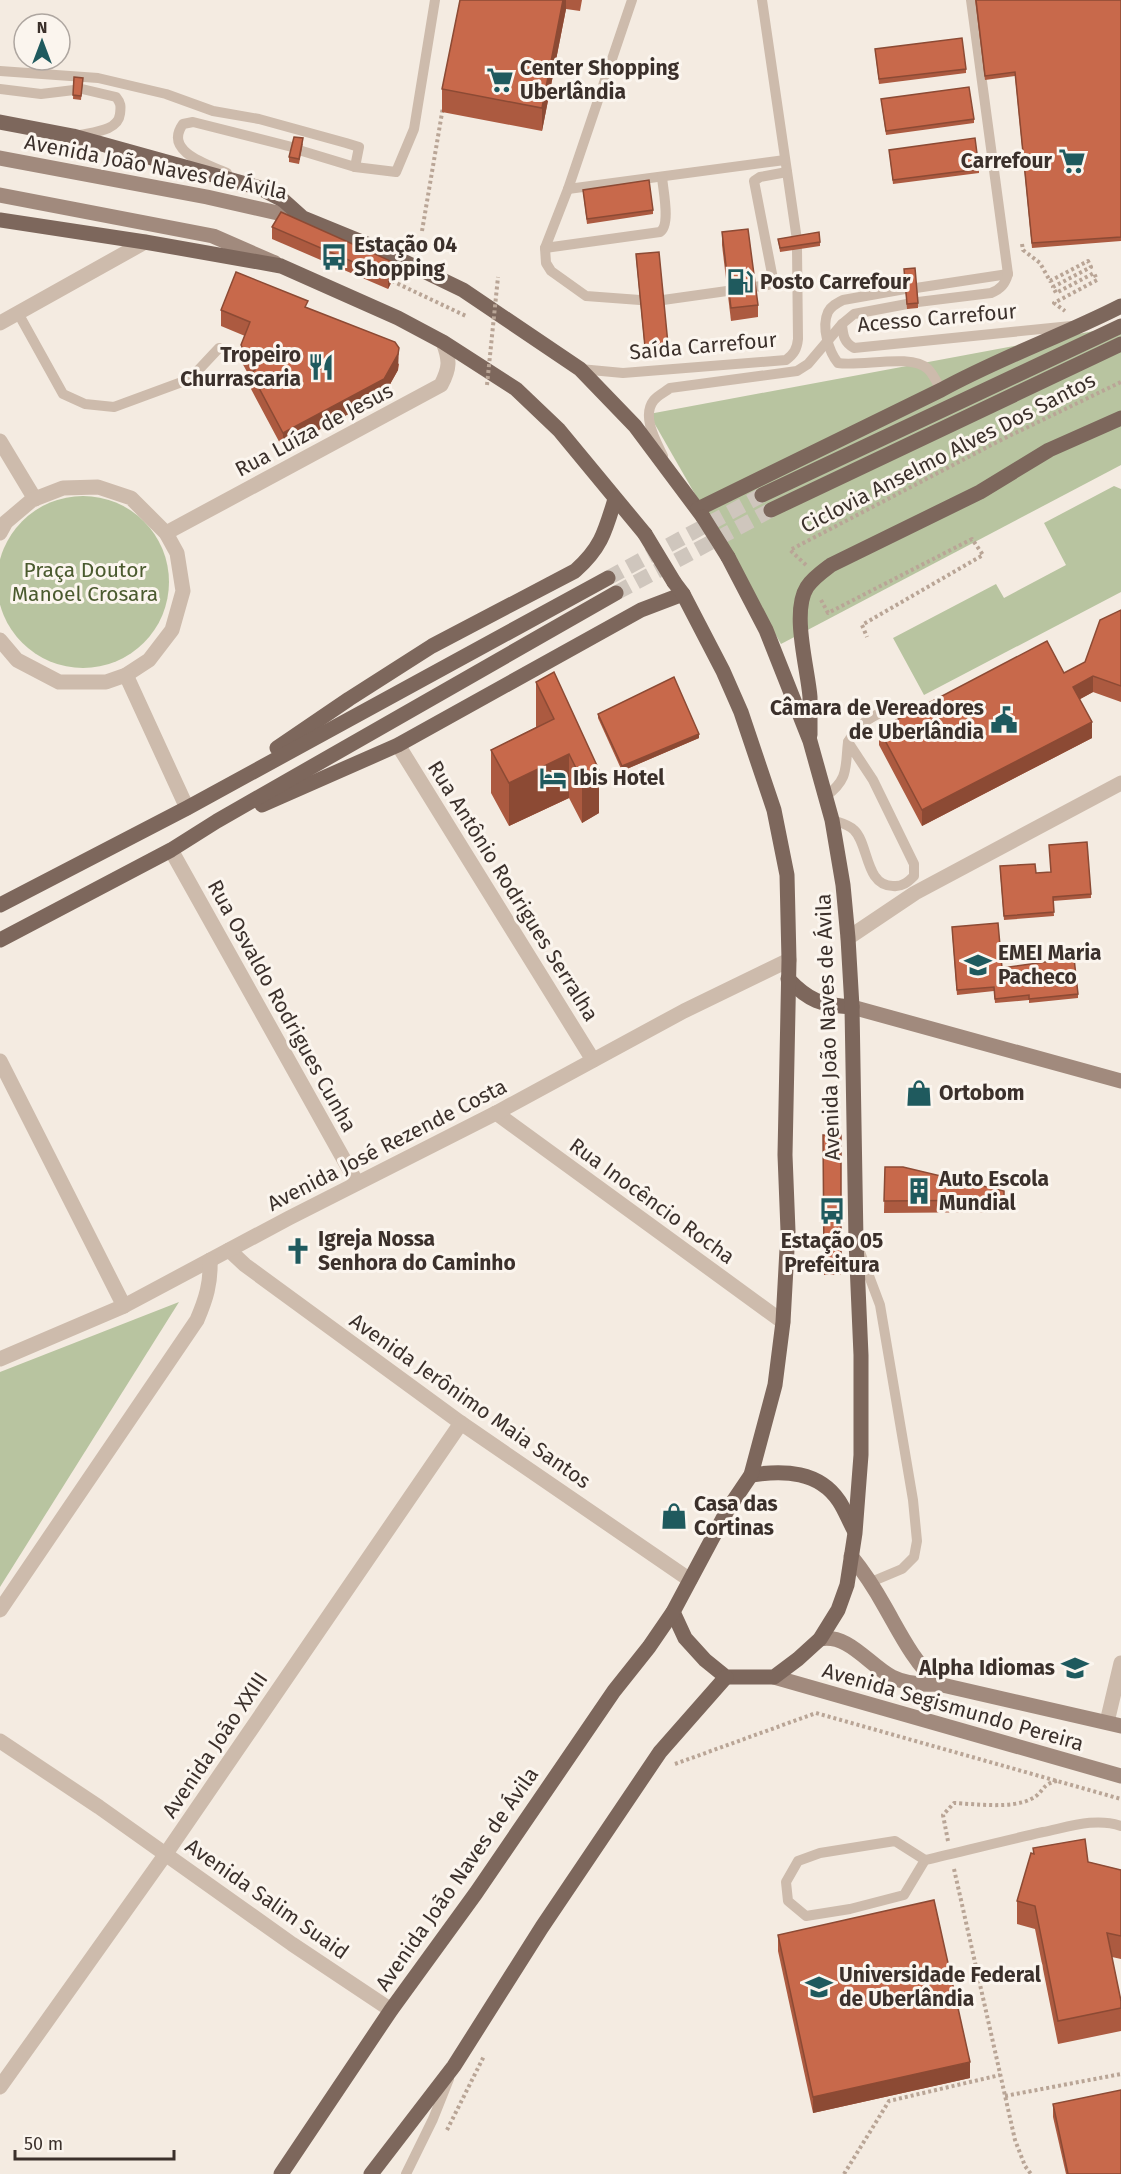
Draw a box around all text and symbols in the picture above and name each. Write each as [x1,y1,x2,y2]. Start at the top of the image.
north arrow [12,12,72,72]
text: N [37,18,47,37]
place label: Center Shopping Uberlândia [520,55,680,105]
supermarket icon: Center Shopping Uberlândia [485,65,515,95]
street label: Avenida João Naves de Ávila [22,129,290,205]
supermarket icon: Carrefour [1057,146,1087,176]
place label: Carrefour [961,148,1053,174]
place label: Estação 04 Shopping [354,232,457,282]
bus stop icon: Estação 04 Shopping [319,242,349,272]
fuel station icon: Posto Carrefour [725,267,755,297]
place label: Posto Carrefour [760,269,911,295]
street label: Acesso Carrefour [856,298,1018,338]
street label: Saída Carrefour [628,327,778,365]
place label: Tropeiro Churrascaria [180,342,301,392]
restaurant icon: Tropeiro Churrascaria [306,352,336,382]
street label: Ciclovia Anselmo Alves Dos Santos [796,367,1100,539]
street label: Rua Luíza de Jesus [231,377,398,483]
park label: Praça Doutor Manoel Crosara [12,557,158,607]
place label: Câmara de Vereadores de Uberlândia [770,695,984,745]
public building icon: Câmara de Vereadores de Uberlândia [989,705,1019,735]
street label: Rua Antônio Rodrigues Serralha [422,756,604,1026]
hotel icon: Ibis Hotel [538,763,568,793]
place label: Ibis Hotel [573,765,665,791]
street label: Rua Osvaldo Rodrigues Cunha [202,875,362,1137]
street label: Avenida João Naves de Ávila [810,893,846,1161]
place label: EMEI Maria Pacheco [998,940,1102,990]
school or university icon: EMEI Maria Pacheco [963,950,993,980]
street label: Avenida José Rezende Costa [263,1073,511,1217]
shop icon: Ortobom [904,1078,934,1108]
place label: Ortobom [939,1080,1024,1106]
street label: Rua Inocêncio Rocha [564,1132,740,1270]
place label: Auto Escola Mundial [938,1166,1049,1216]
building icon: Auto Escola Mundial [904,1176,934,1206]
bus stop icon: Estação 05 Prefeitura [817,1196,847,1226]
place label: Igreja Nossa Senhora do Caminho [318,1226,516,1276]
place label: Estação 05 Prefeitura [781,1228,883,1278]
church icon: Igreja Nossa Senhora do Caminho [283,1236,313,1266]
street label: Avenida Jerônimo Maia Santos [344,1308,596,1494]
place label: Casa das Cortinas [694,1491,778,1541]
shop icon: Casa das Cortinas [659,1501,689,1531]
school or university icon: Alpha Idiomas [1060,1653,1090,1683]
place label: Alpha Idiomas [918,1655,1055,1681]
street label: Avenida Segismundo Pereira [819,1657,1087,1757]
street label: Avenida João XXIII [157,1667,273,1823]
street label: Avenida João Naves de Ávila [370,1762,544,1996]
street label: Avenida Salim Suaid [180,1833,354,1965]
place label: Universidade Federal de Uberlândia [839,1962,1042,2012]
school or university icon: Universidade Federal de Uberlândia [804,1972,834,2002]
scale bar [15,2123,174,2161]
text: 50 m [24,2133,63,2155]

